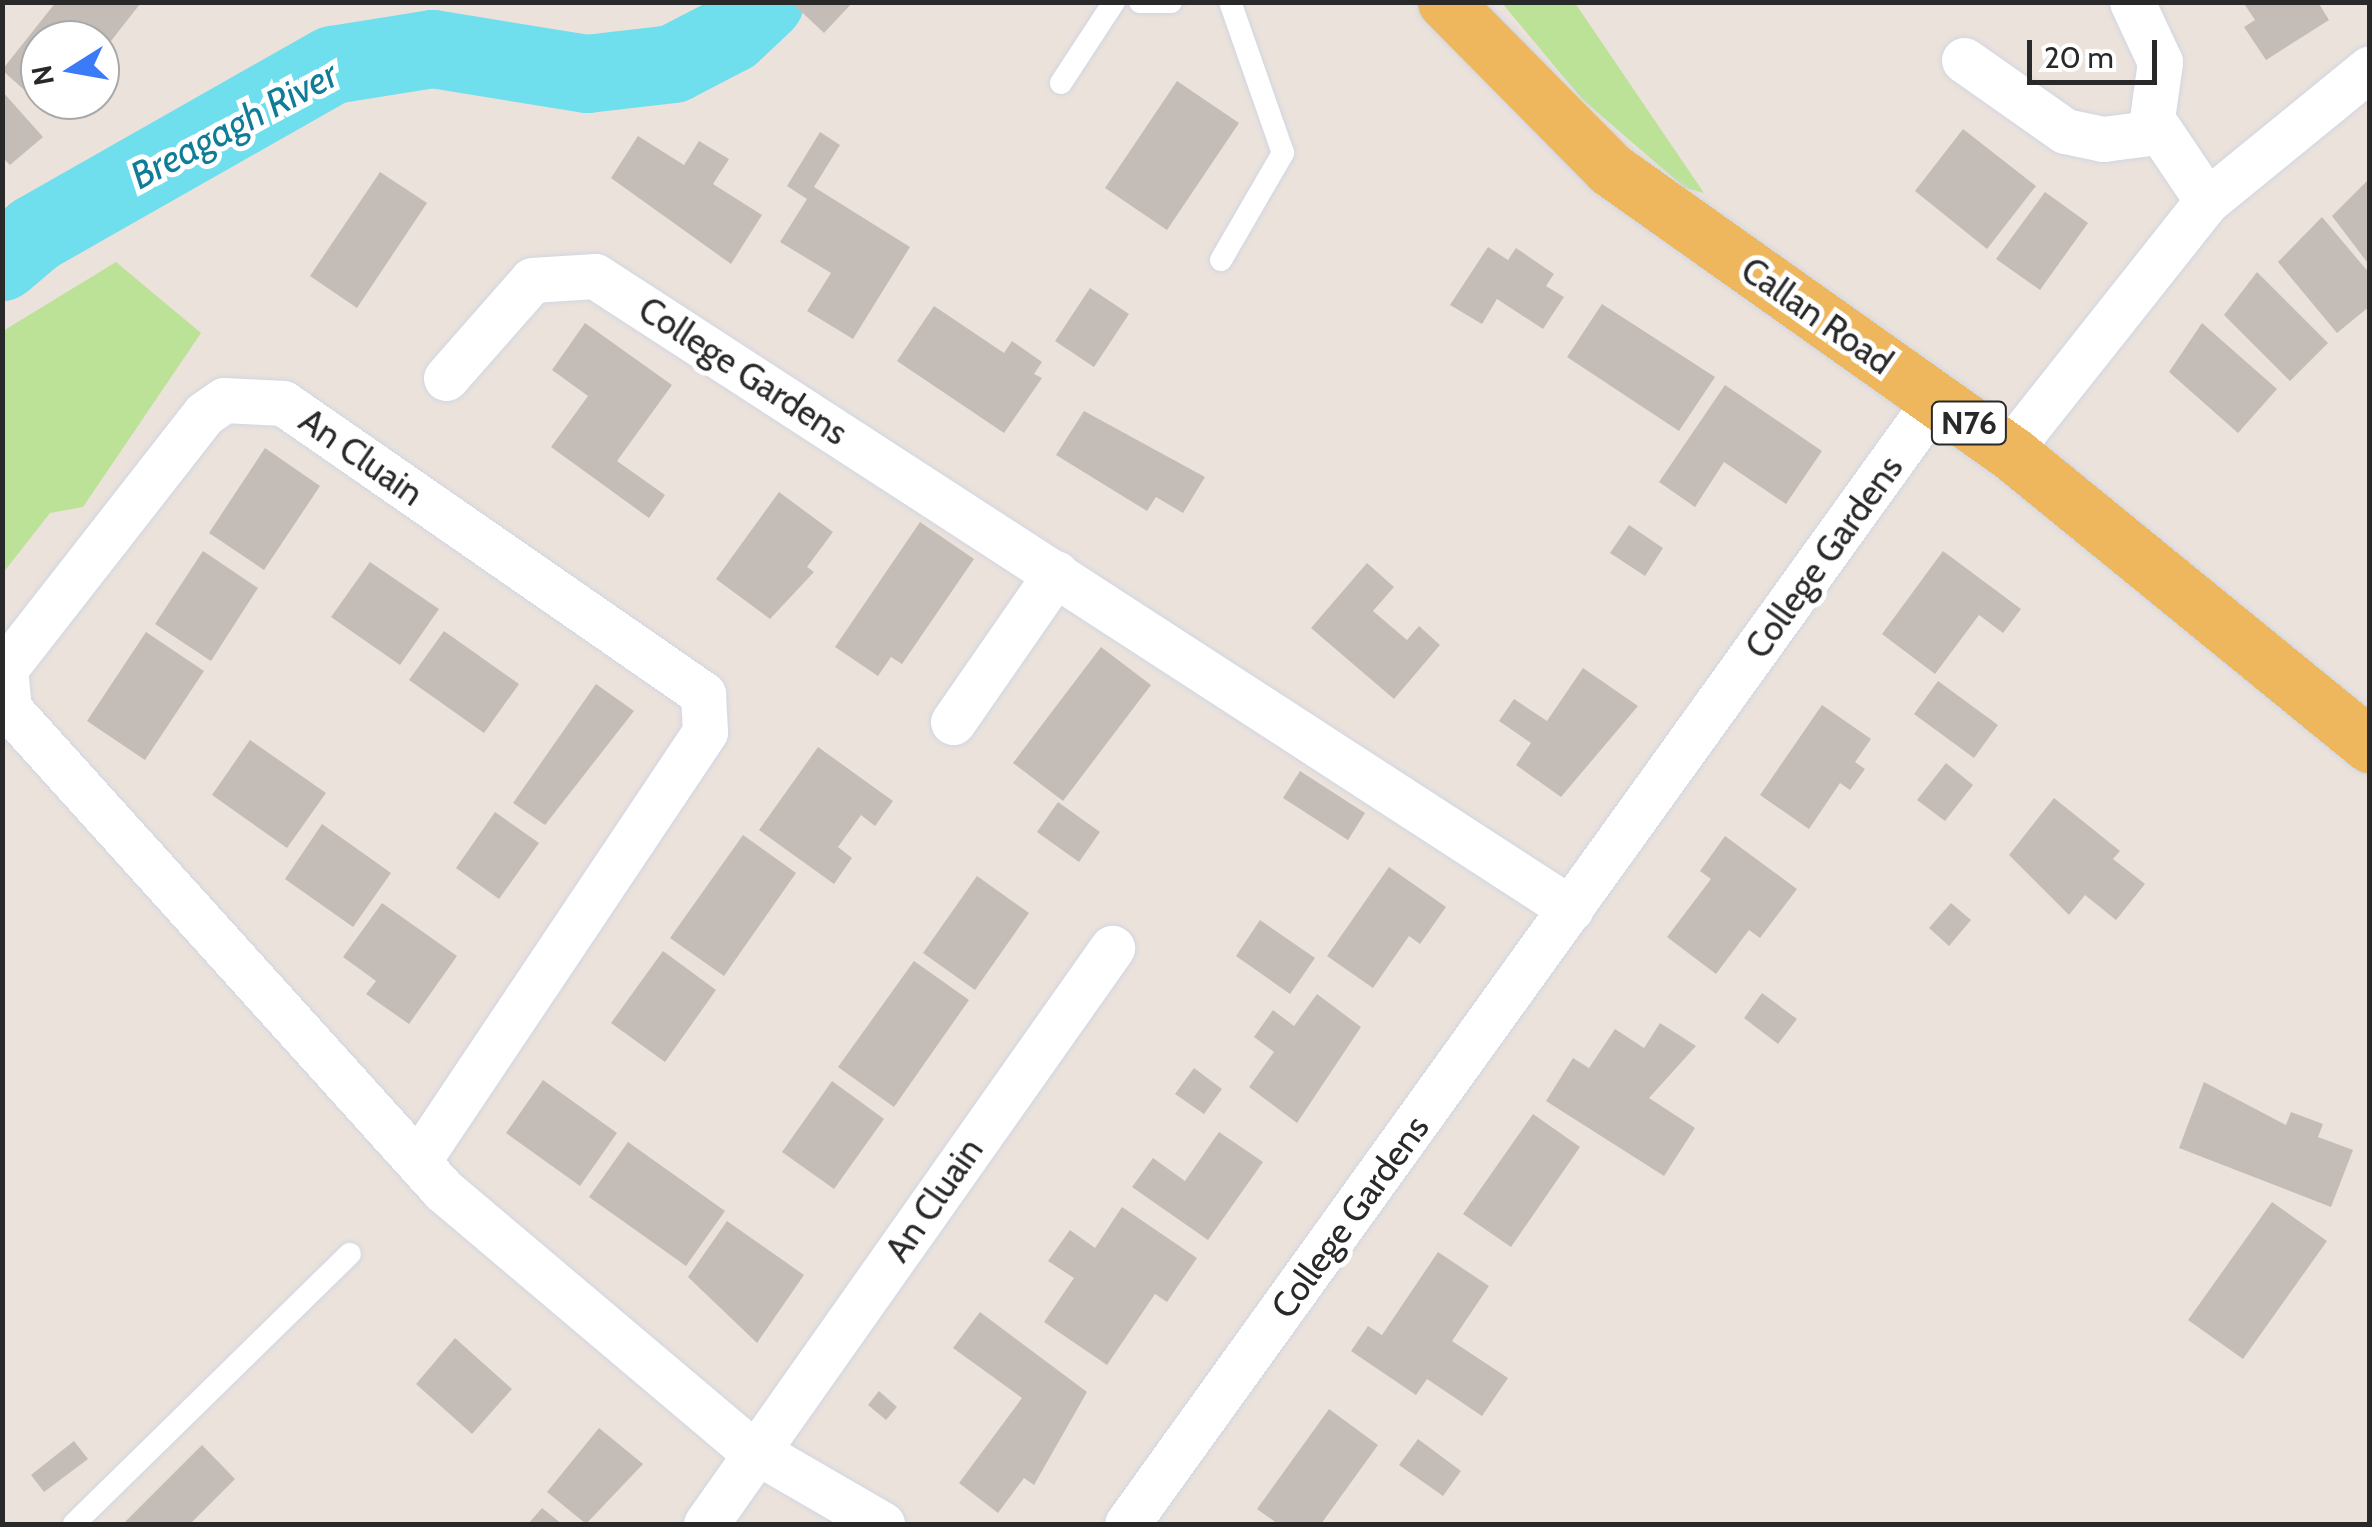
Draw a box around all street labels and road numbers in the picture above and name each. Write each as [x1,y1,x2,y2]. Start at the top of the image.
street label: Callan Road [1733,249,1901,383]
street label: College Gardens [631,288,855,454]
road number: N76 [1929,396,2009,450]
street label: An Cluain [291,399,431,515]
street label: College Gardens [1736,448,1912,666]
street label: College Gardens [1262,1108,1438,1326]
street label: An Cluain [876,1130,992,1270]

